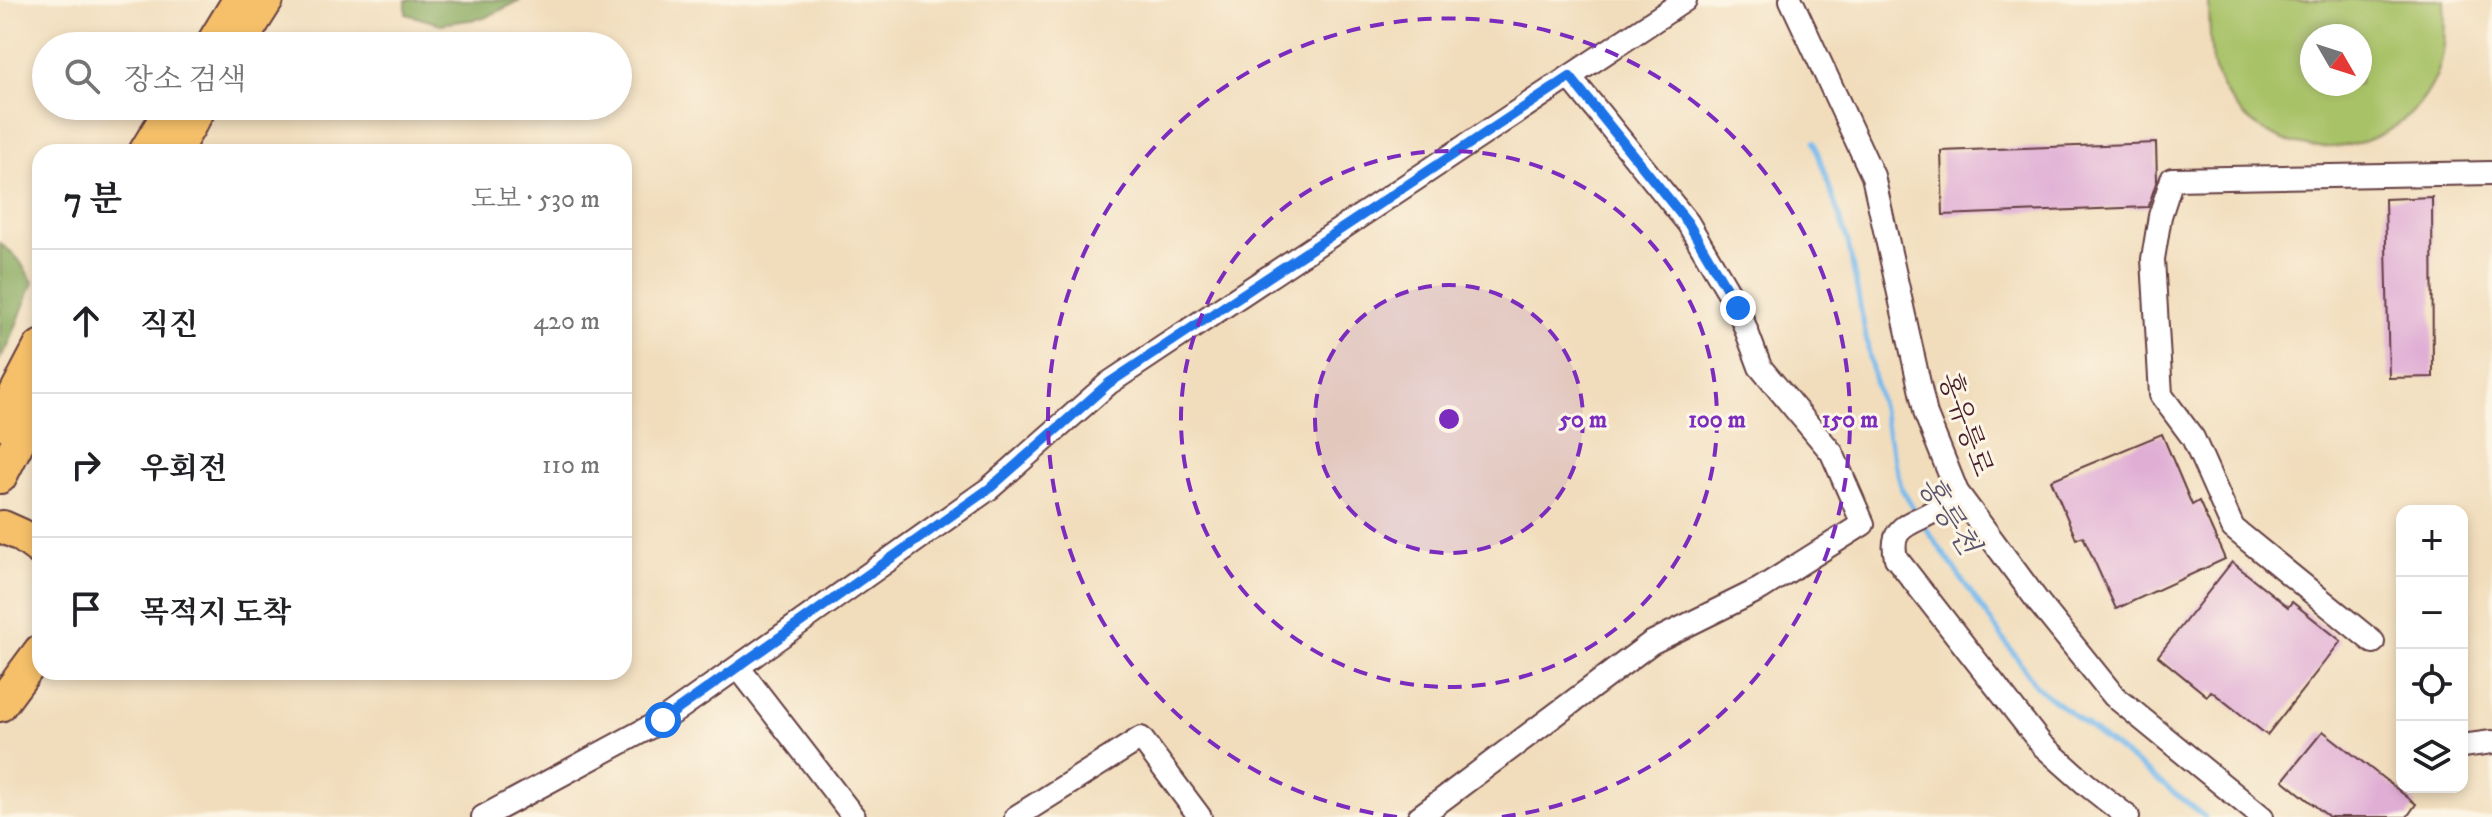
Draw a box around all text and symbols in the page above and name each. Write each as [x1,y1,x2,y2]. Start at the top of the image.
north arrow [2300,24,2372,96]
search box [32,32,632,120]
icon: search [60,54,104,98]
text: 장소 검색 [124,62,246,99]
text: 7 분 [64,179,122,221]
text: 도보 · 530 m [471,183,600,216]
route end [1720,290,1756,326]
icon: ahead [64,299,108,343]
text: 420 m [533,305,600,338]
text: 직진 [140,307,198,344]
street label: 홍유릉로 [1931,368,2001,481]
centre of rings [1435,405,1463,433]
text: 50 m [1558,405,1607,435]
text: 100 m [1688,405,1746,435]
text: 150 m [1822,405,1878,435]
icon: right [64,443,108,487]
text: 110 m [542,449,600,482]
text: 우회전 [140,451,227,488]
water label: 홍릉천 [1909,469,1988,564]
map controls [2396,505,2468,793]
button: + [2396,505,2468,577]
button: − [2396,577,2468,649]
icon: arrive [64,587,108,631]
text: 목적지 도착 [140,595,291,632]
button: locate [2396,649,2468,721]
route start [645,702,681,738]
button: layers [2396,721,2468,793]

